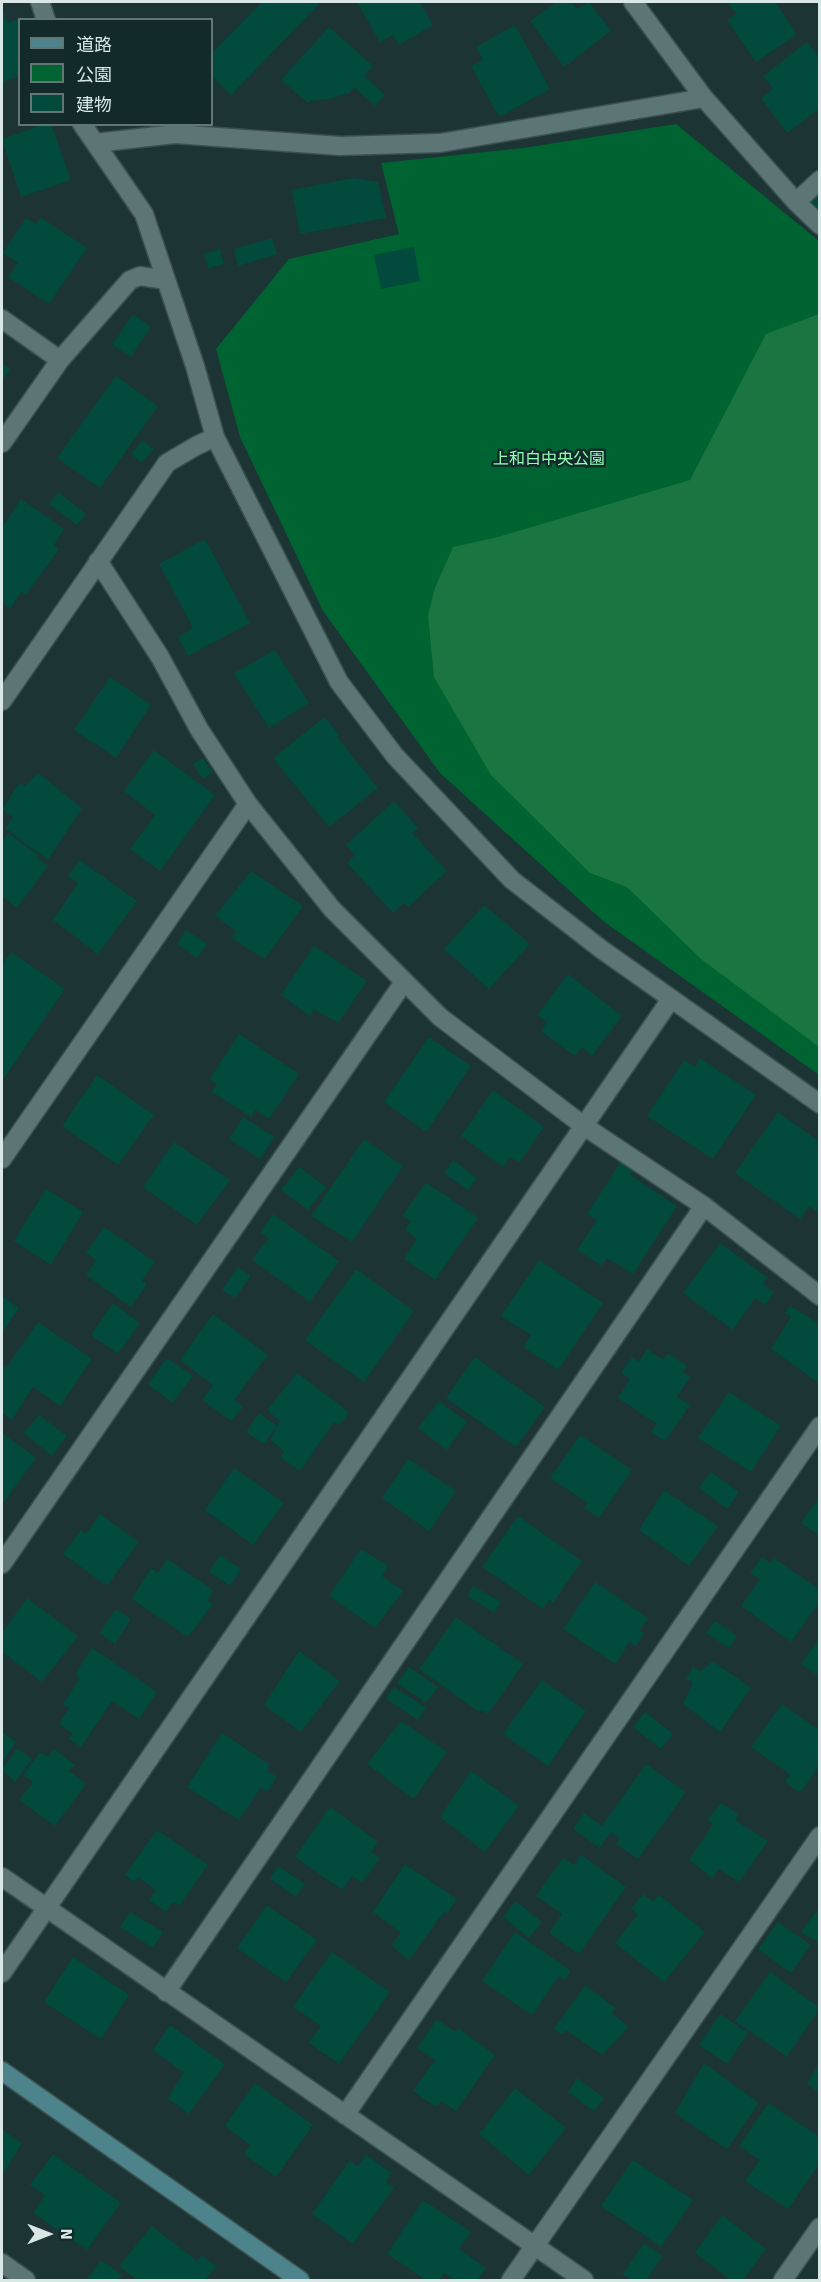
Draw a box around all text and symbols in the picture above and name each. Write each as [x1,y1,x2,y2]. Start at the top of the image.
legend [18,18,213,126]
text: 道路 [76,34,112,56]
text: 公園 [76,64,112,86]
text: 建物 [76,94,112,116]
park label: 上和白中央公園 [493,450,605,470]
north arrow [18,2204,78,2264]
text: N [56,2228,76,2240]

